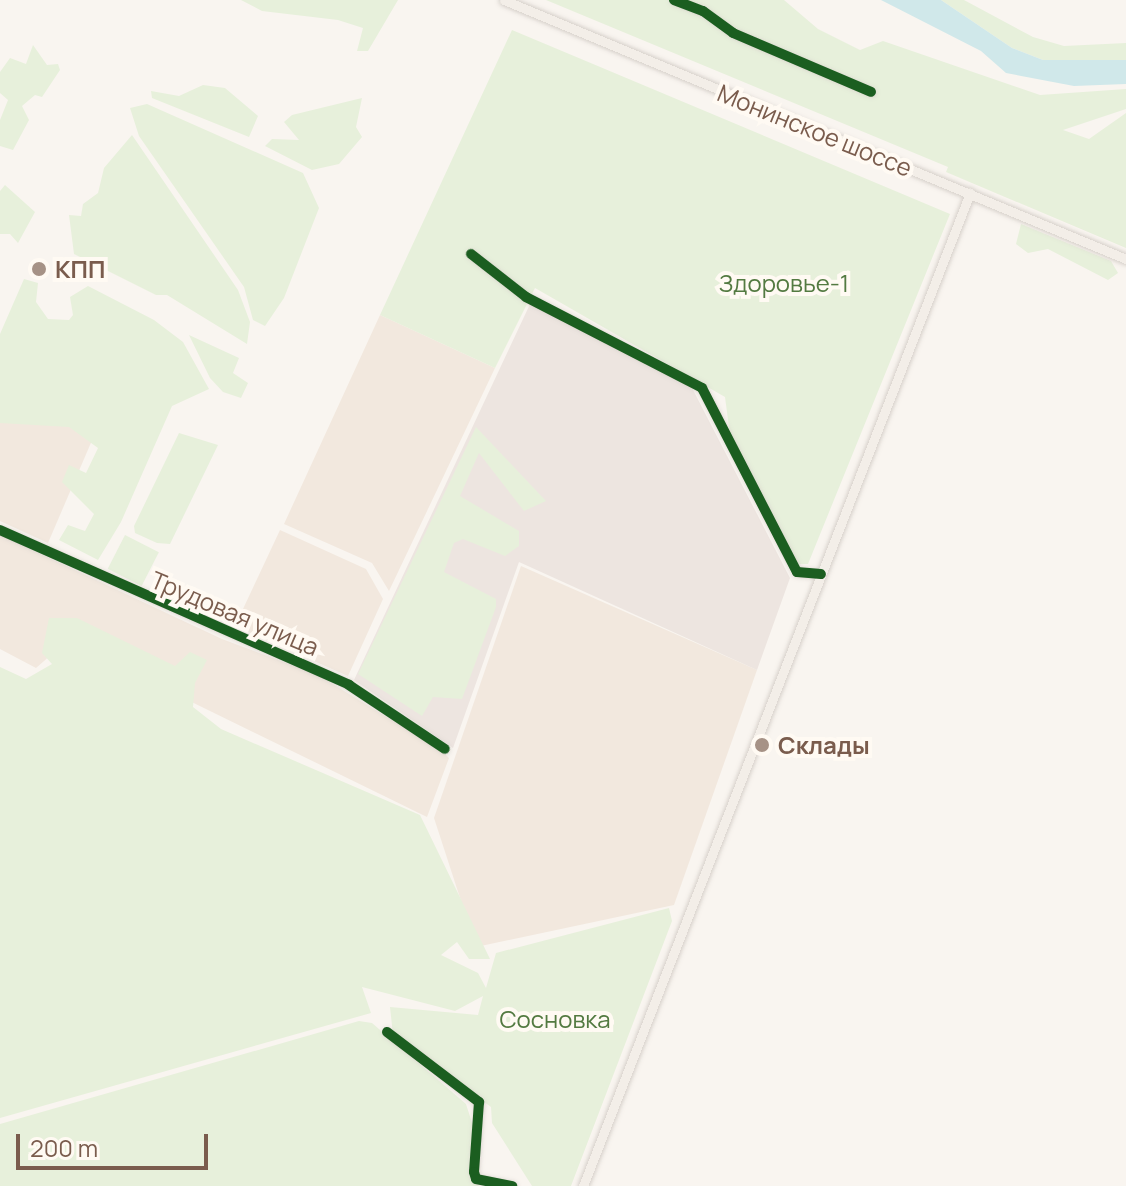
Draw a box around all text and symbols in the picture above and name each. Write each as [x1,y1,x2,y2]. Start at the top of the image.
street label: Монинское шоссе [714,78,916,182]
place label: КПП [55,255,105,283]
marker: КПП [30,260,48,278]
park label: Здоровье-1 [719,269,849,297]
street label: Трудовая улица [147,565,323,661]
place label: Склады [778,731,870,759]
marker: Склады [753,736,771,754]
park label: Сосновка [499,1005,611,1033]
scale bar [20,1118,212,1168]
text: 200 m [30,1131,98,1164]

